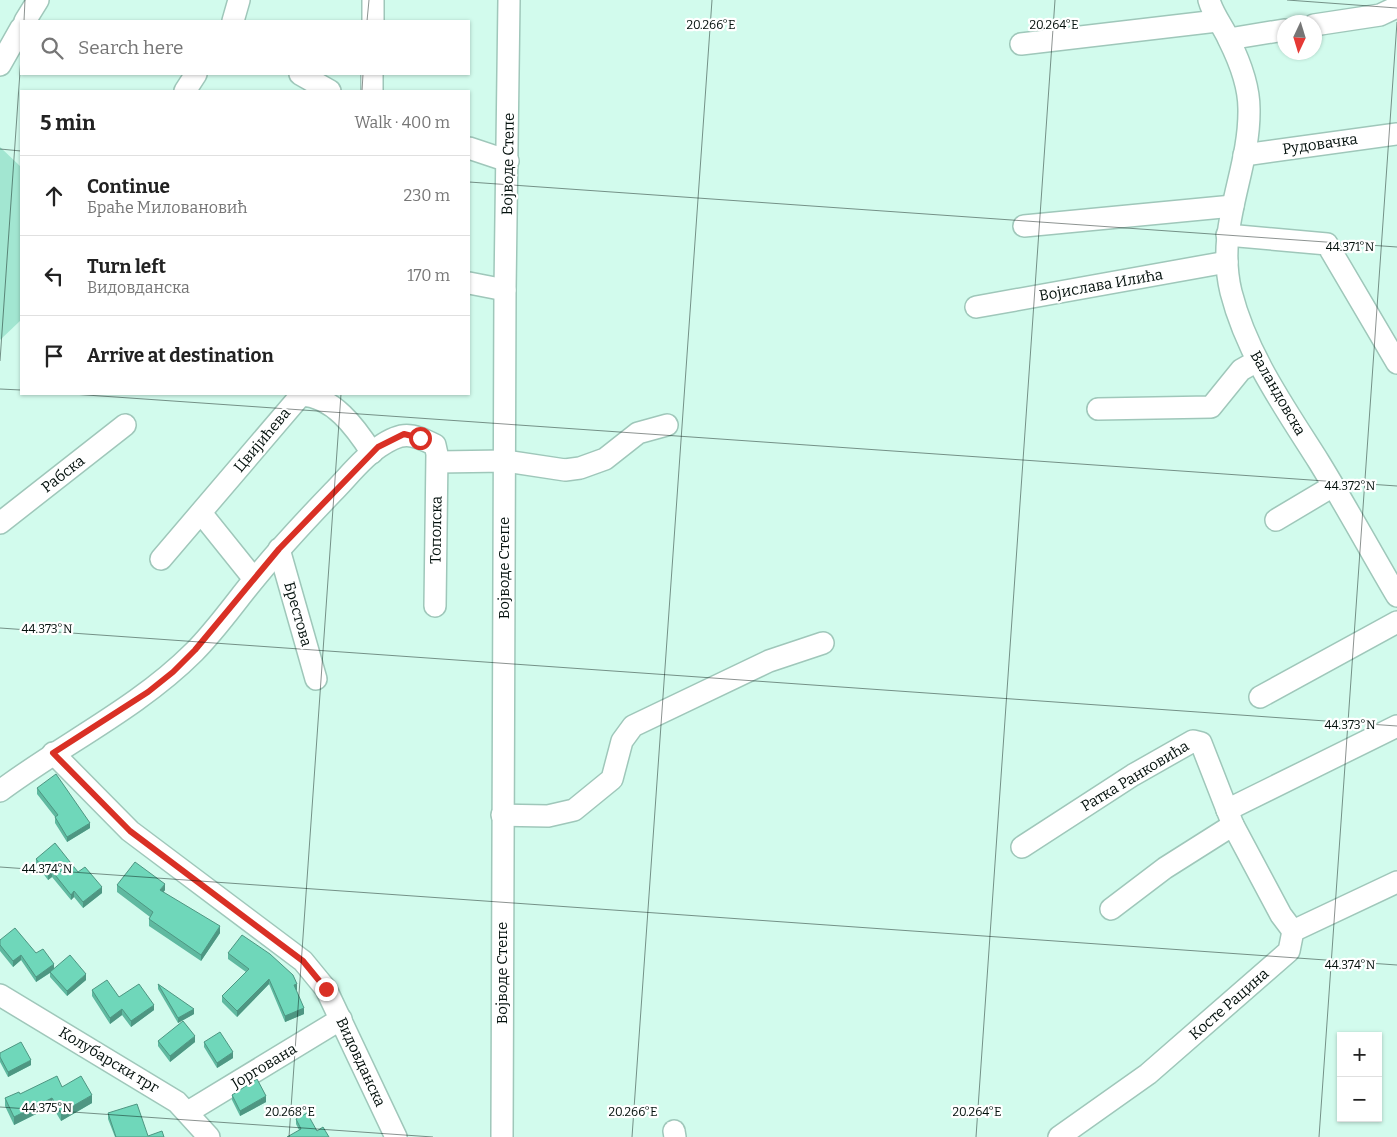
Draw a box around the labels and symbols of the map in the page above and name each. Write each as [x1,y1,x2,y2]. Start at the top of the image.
north arrow [1277,15,1322,60]
text: 20.266°E [686,18,736,32]
text: 20.264°E [1029,18,1079,32]
street label: Војводе Степе [498,113,518,215]
street label: Рудовачка [1281,130,1359,158]
text: 44.371°N [1326,240,1375,254]
street label: Војислава Илића [1038,265,1164,305]
street label: Валандовска [1246,347,1310,439]
street label: Цвијићева [230,404,294,476]
route start [409,427,432,450]
street label: Рабска [38,452,88,496]
text: 44.372°N [1325,479,1376,493]
street label: Тополска [426,496,446,564]
street label: Војводе Степе [495,517,513,619]
street label: Брестова [280,580,316,648]
text: 44.373°N [22,622,73,636]
text: 44.373°N [1325,718,1376,732]
street label: Ратка Ранковића [1078,737,1192,815]
text: 44.374°N [22,862,73,876]
street label: Војводе Степе [493,922,511,1024]
text: 44.374°N [1325,958,1376,972]
street label: Косте Рацина [1186,965,1272,1043]
route end [315,978,338,1001]
street label: Видовданска [332,1015,390,1109]
street label: Колубарски трг [56,1023,162,1097]
street label: Јоргована [227,1040,300,1093]
text: 44.375°N [22,1101,73,1115]
text: 20.268°E [265,1105,315,1119]
text: 20.266°E [608,1105,658,1119]
text: 20.264°E [952,1105,1002,1119]

